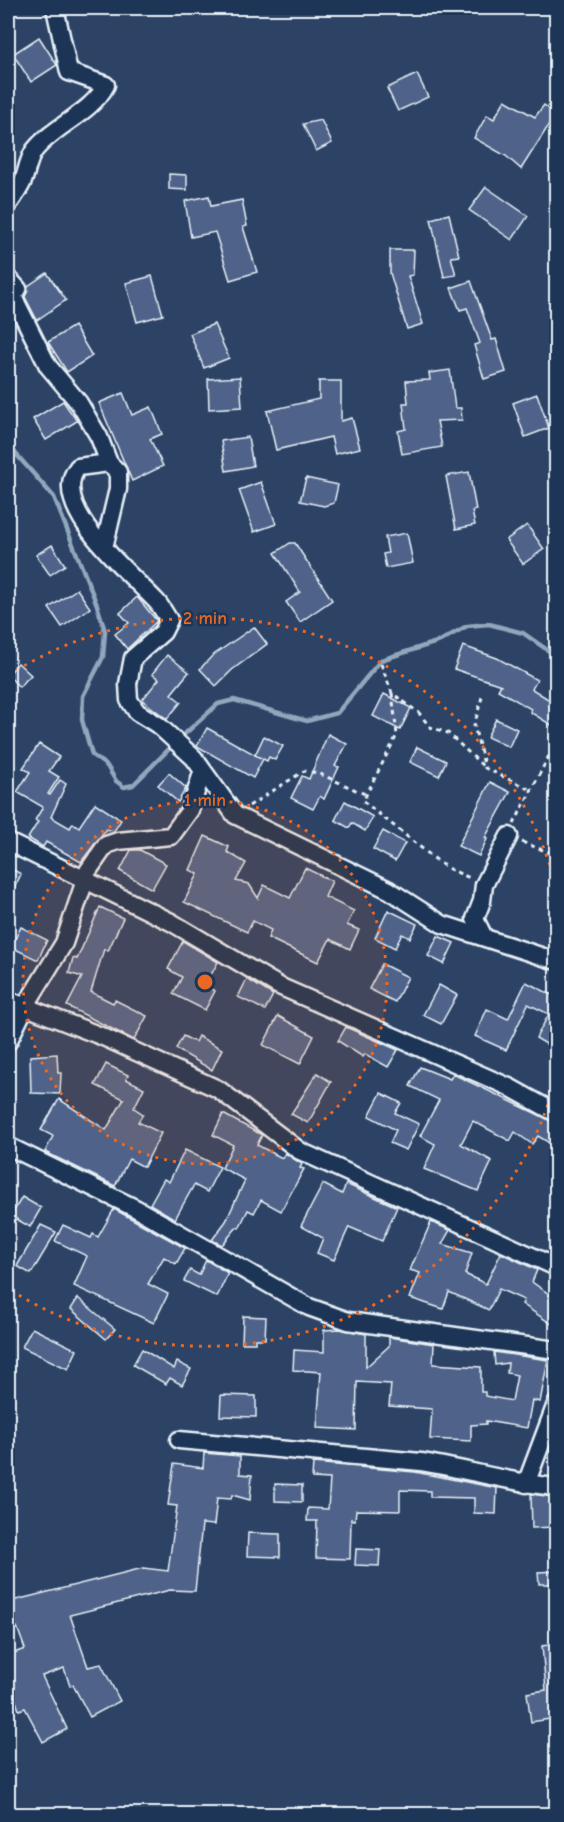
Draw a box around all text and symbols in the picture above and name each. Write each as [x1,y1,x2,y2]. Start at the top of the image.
text: 2 min [183,608,227,629]
text: 1 min [184,790,226,811]
centre of rings [195,972,215,992]

